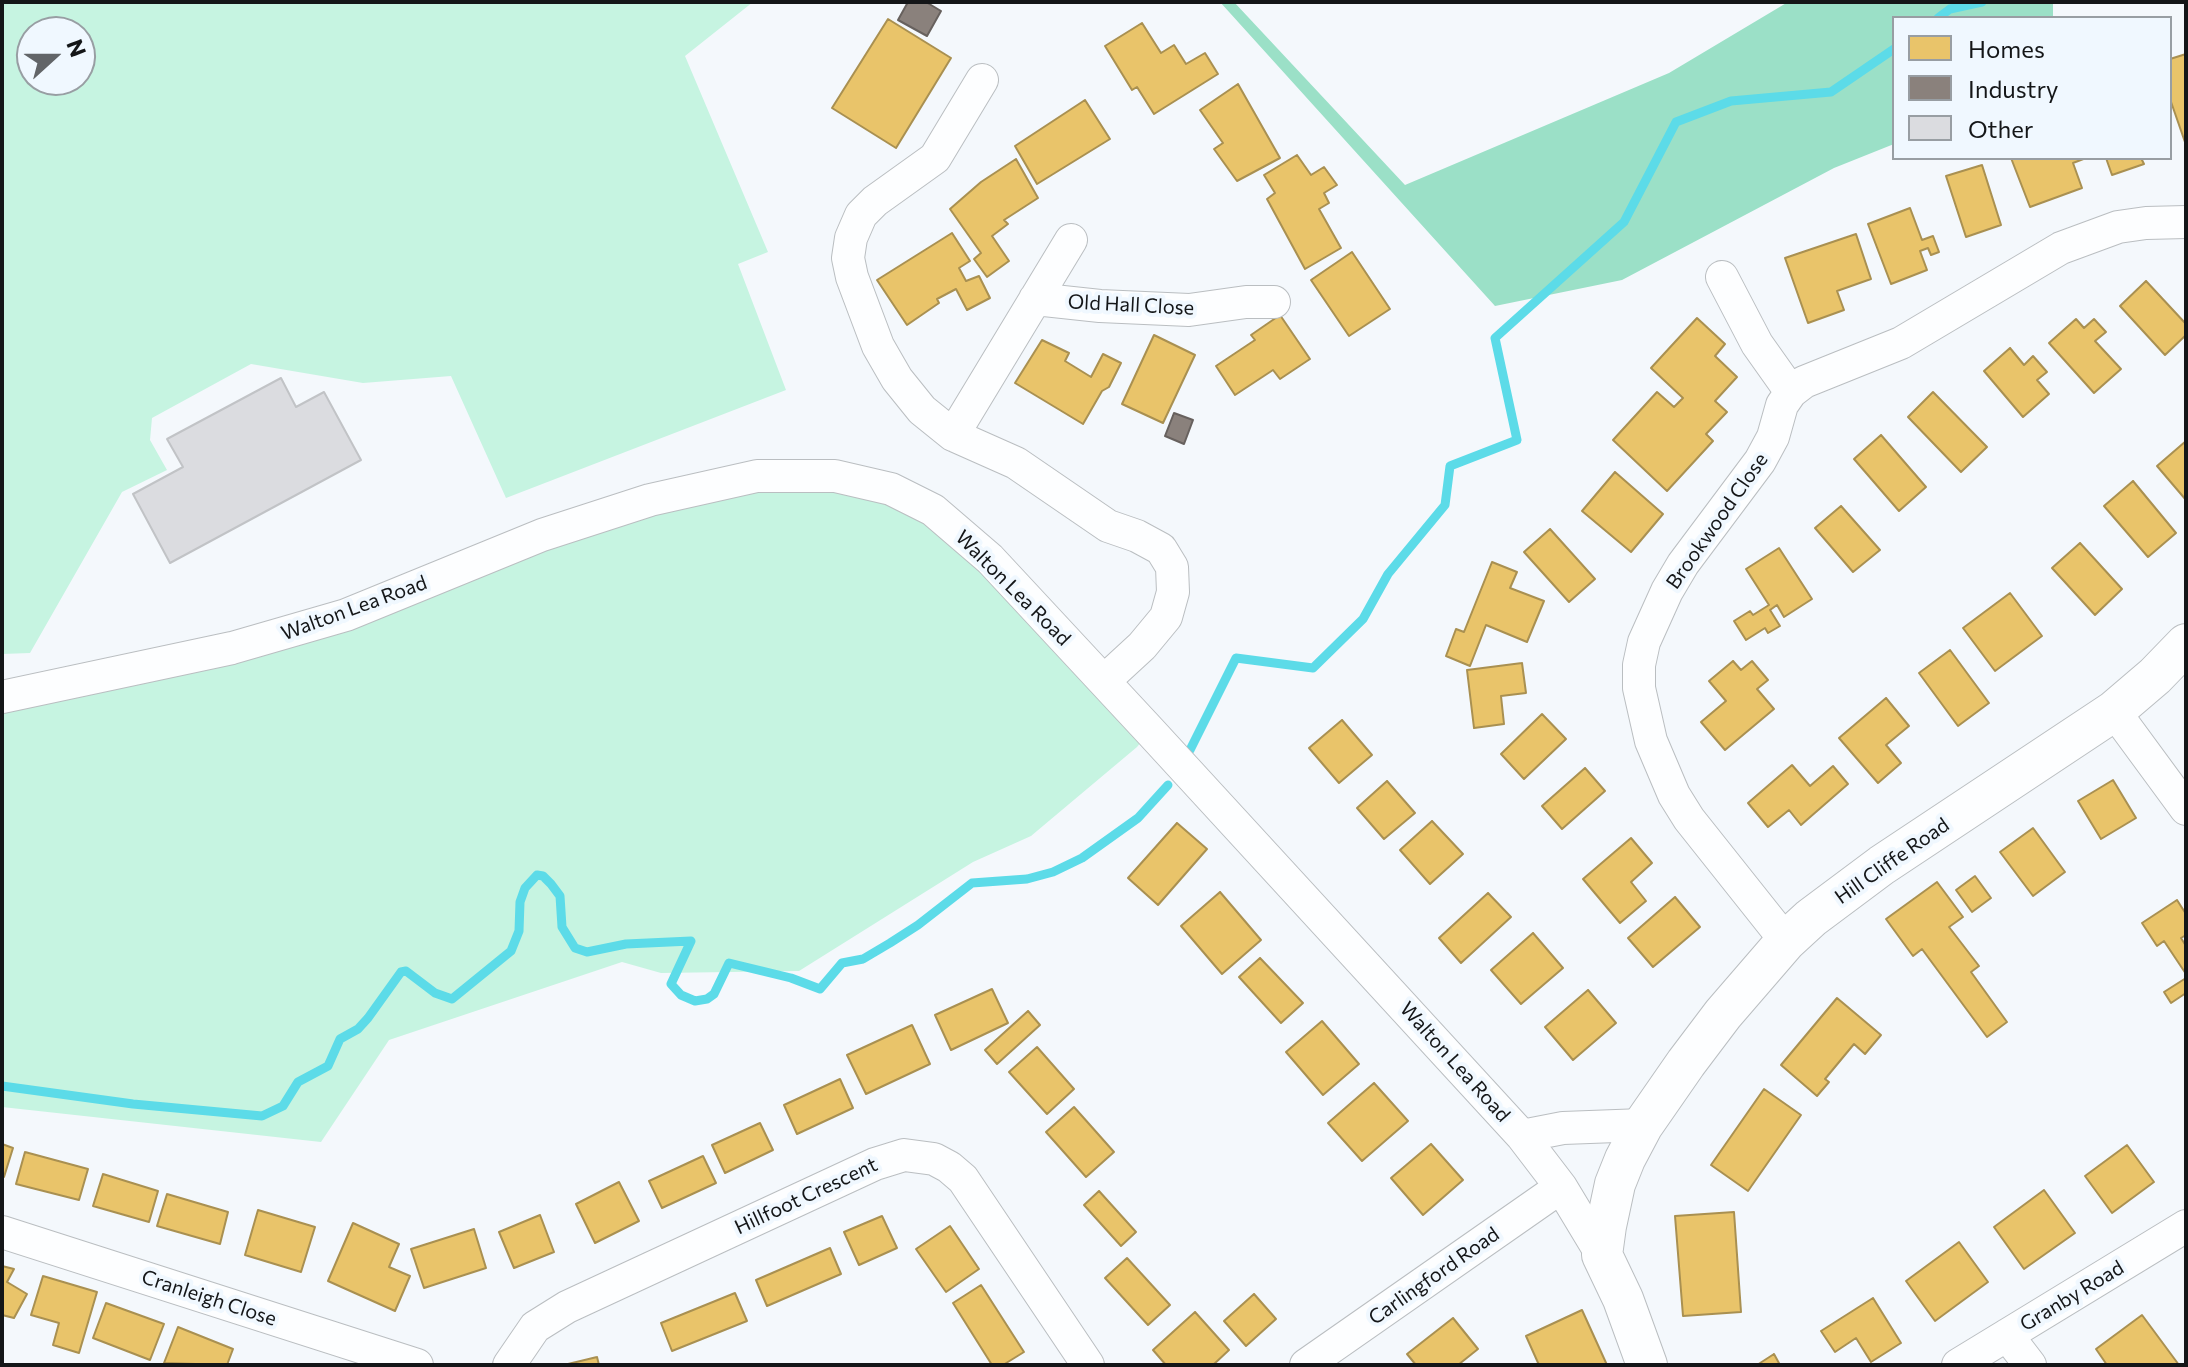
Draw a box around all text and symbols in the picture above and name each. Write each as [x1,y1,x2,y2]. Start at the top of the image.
north arrow [16,16,96,96]
legend [1892,16,2172,160]
text: Homes [1968,34,2045,63]
text: N [61,35,93,60]
text: Industry [1968,74,2058,103]
text: Other [1968,114,2033,143]
street label: Old Hall Close [1067,290,1195,320]
street label: Brookwood Close [1661,448,1773,594]
street label: Walton Lea Road [950,525,1076,651]
street label: Walton Lea Road [278,571,430,645]
street label: Hill Cliffe Road [1830,813,1954,909]
street label: Walton Lea Road [1395,997,1515,1127]
street label: Hillfoot Crescent [731,1152,881,1240]
street label: Carlingford Road [1364,1222,1504,1330]
street label: Granby Road [2016,1256,2128,1336]
street label: Cranleigh Close [138,1265,280,1331]

